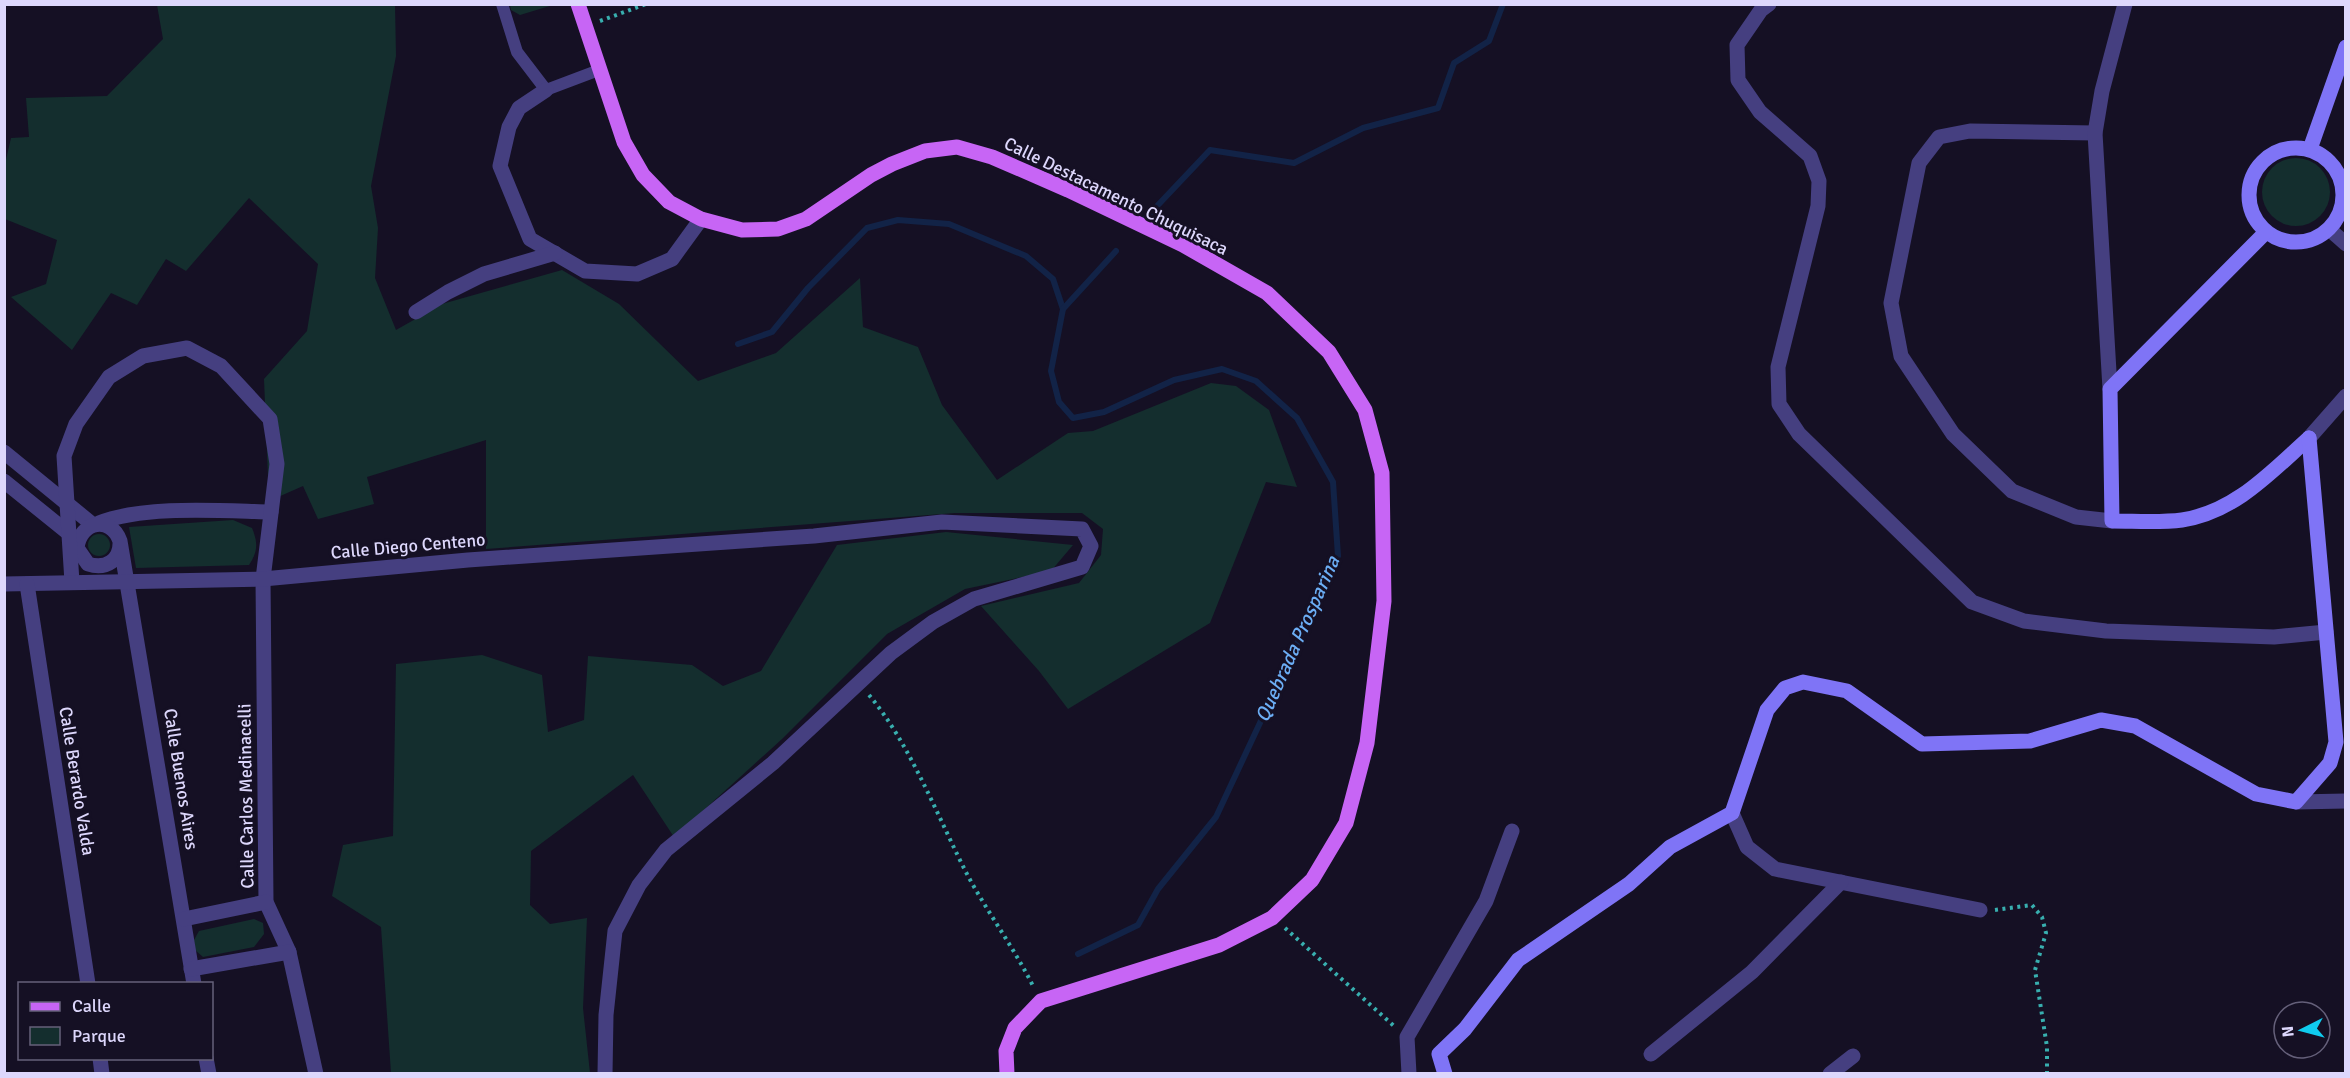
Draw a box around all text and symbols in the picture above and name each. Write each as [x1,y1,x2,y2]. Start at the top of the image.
street label: Calle Destacamento Chuquisaca [1000,132,1232,260]
street label: Calle Diego Centeno [330,528,486,564]
water label: Quebrada Prosparina [1250,552,1346,726]
street label: Calle Carlos Medinacelli [233,703,259,889]
street label: Calle Berardo Valda [54,705,100,857]
street label: Calle Buenos Aires [159,707,203,851]
legend [18,982,213,1060]
text: Calle [72,995,111,1017]
north arrow [2272,1000,2332,1060]
text: Parque [72,1025,126,1047]
text: N [2278,1025,2299,1038]

